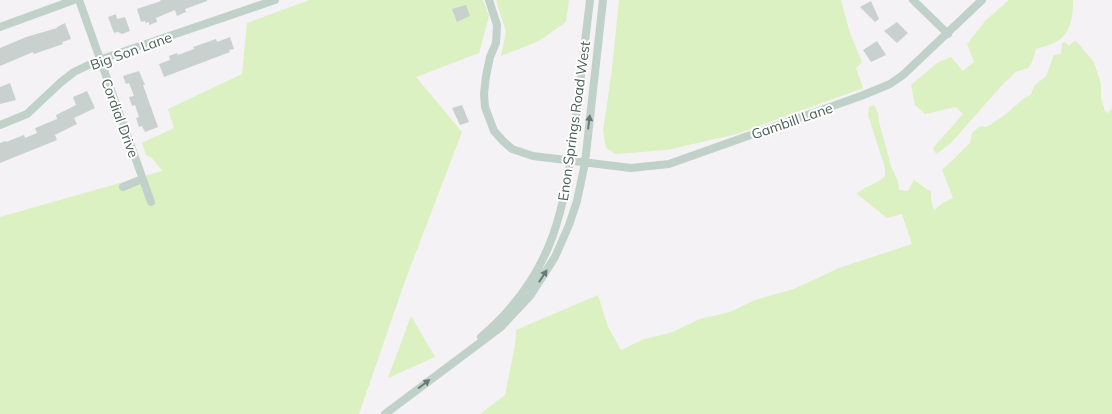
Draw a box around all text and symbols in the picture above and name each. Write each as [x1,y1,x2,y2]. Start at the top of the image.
street label: Big Son Lane [88,28,174,74]
street label: Enon Springs Road West [554,40,594,202]
street label: Cordial Drive [97,76,143,160]
street label: Gambill Lane [749,99,835,143]
one-way arrow [585,114,593,130]
one-way arrow [539,270,548,283]
one-way arrow [417,379,430,390]

